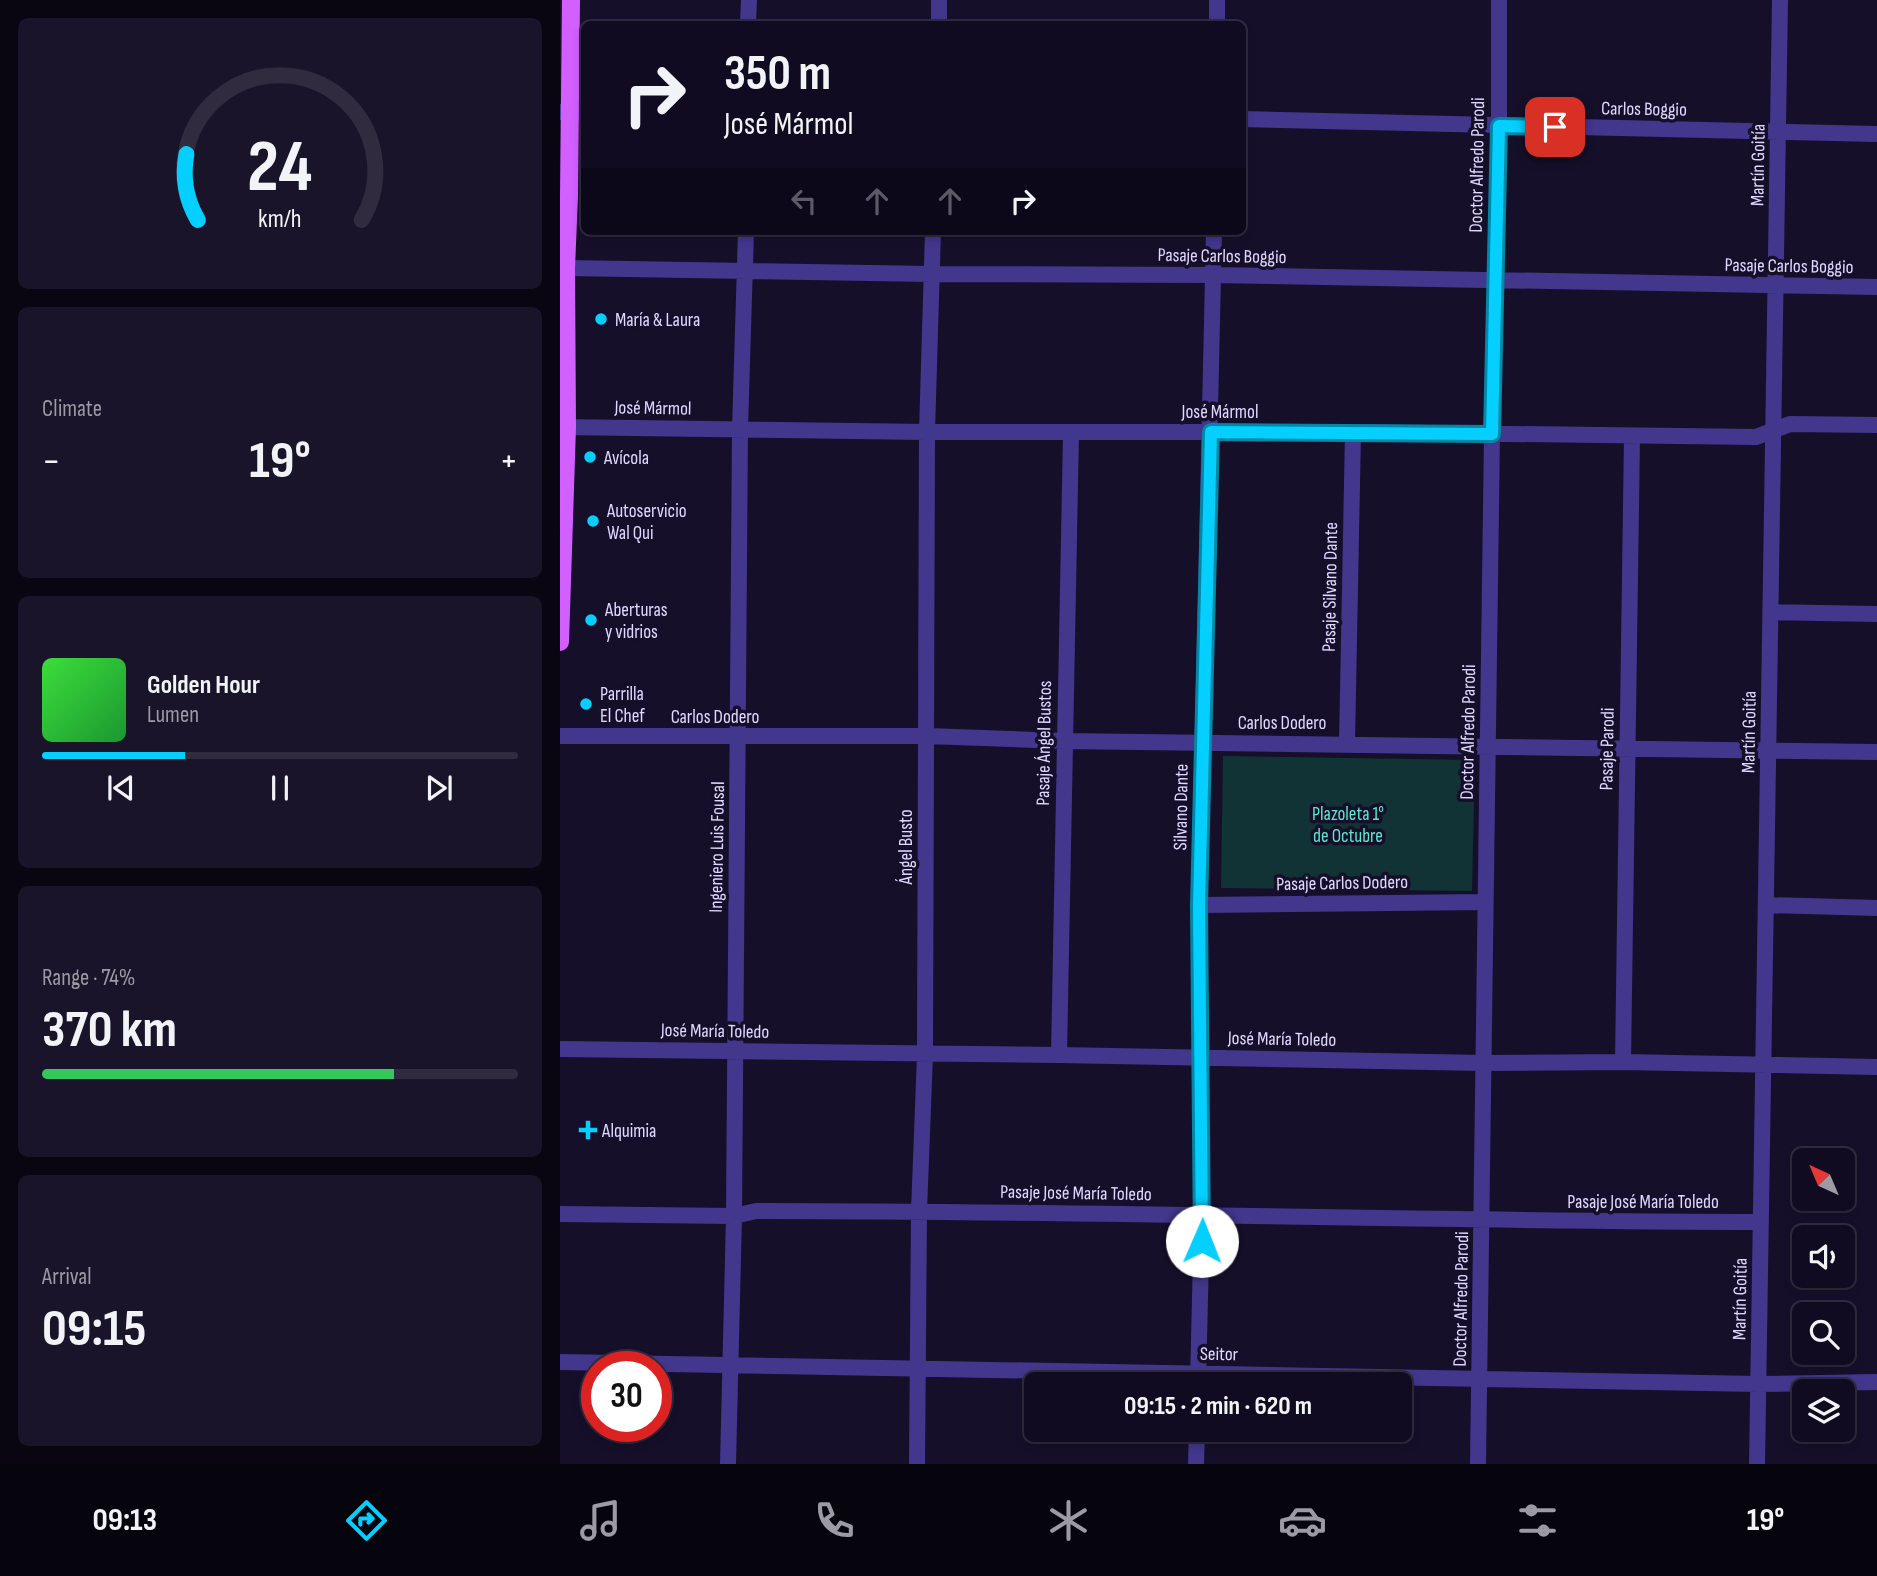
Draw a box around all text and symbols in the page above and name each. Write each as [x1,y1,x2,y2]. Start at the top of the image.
text: 350 m [724,45,831,104]
icon: right [609,49,700,140]
street label: Doctor Alfredo Parodi [1465,97,1490,233]
pin [1525,97,1585,157]
street label: Carlos Boggio [1601,97,1687,122]
text: José Mármol [724,105,854,144]
icon: arrive [1536,108,1574,146]
text: 24 [247,124,313,212]
street label: Martín Goitía [1746,124,1771,206]
icon: left [785,182,823,220]
icon: ahead [858,182,896,220]
icon: ahead [931,182,969,220]
icon: right [1004,182,1042,220]
text: km/h [258,203,302,234]
street label: Pasaje Carlos Boggio [1157,244,1287,269]
street label: Pasaje Carlos Boggio [1724,254,1854,279]
place label: María & Laura [615,309,700,332]
marker: María & Laura [593,311,609,327]
text: Climate [42,395,102,423]
street label: José Mármol [613,396,692,421]
street label: José Mármol [1181,401,1258,424]
text: 19° [249,430,311,493]
text: − [42,439,61,484]
text: + [499,439,518,484]
place label: Avícola [603,447,649,470]
marker: Avícola [582,449,598,465]
place label: Autoservicio Wal Qui [606,500,687,545]
marker: Autoservicio Wal Qui [585,513,601,529]
street label: Pasaje Silvano Dante [1318,522,1343,652]
place label: Aberturas y vidrios [604,599,668,644]
marker: Aberturas y vidrios [583,612,599,628]
street label: Doctor Alfredo Parodi [1456,664,1481,800]
text: Golden Hour [147,670,260,701]
street label: Pasaje Ángel Bustos [1032,680,1057,806]
place label: Parrilla El Chef [600,683,645,728]
street label: Martín Goitía [1737,691,1762,773]
marker: Parrilla El Chef [578,696,594,712]
text: Lumen [147,701,199,729]
street label: Carlos Dodero [671,706,759,729]
street label: Pasaje Parodi [1595,707,1620,791]
street label: Carlos Dodero [1238,712,1326,735]
street label: Silvano Dante [1169,763,1194,851]
icon: previous [102,769,140,807]
icon: pause [261,769,299,807]
icon: next [420,769,458,807]
street label: Ingeniero Luis Fousal [705,781,730,913]
park label: Plazoleta 1° de Octubre [1312,803,1384,848]
street label: Ángel Busto [895,809,918,886]
street label: Pasaje Carlos Dodero [1276,871,1408,896]
text: Range · 74% [42,964,136,992]
text: 370 km [42,999,177,1062]
street label: José María Toledo [660,1019,769,1044]
street label: José María Toledo [1227,1027,1336,1052]
place label: Alquimia [601,1120,656,1143]
marker: Alquimia [580,1122,596,1138]
north arrow [1792,1148,1855,1211]
map controls [1792,1148,1855,1442]
street label: Pasaje José María Toledo [1000,1181,1152,1206]
street label: Pasaje José María Toledo [1567,1191,1719,1214]
position arrow [1165,1204,1239,1278]
button: sound [1792,1225,1855,1288]
street label: Doctor Alfredo Parodi [1449,1231,1474,1367]
street label: Martín Goitía [1728,1258,1753,1340]
text: Arrival [42,1263,91,1291]
text: 09:15 [42,1298,146,1361]
button: search [1792,1302,1855,1365]
street label: Seitor [1200,1343,1239,1366]
speed limit sign: 30 [581,1351,672,1442]
button: layers [1792,1379,1855,1442]
text: 09:15 · 2 min · 620 m [1124,1391,1312,1422]
icon: directions [342,1496,391,1545]
icon: music [576,1496,625,1545]
icon: phone [810,1496,859,1545]
icon: climate [1044,1496,1093,1545]
icon: car [1278,1496,1327,1545]
icon: filters [1513,1496,1562,1545]
text: 09:13 [93,1501,157,1540]
text: 19° [1747,1501,1784,1540]

